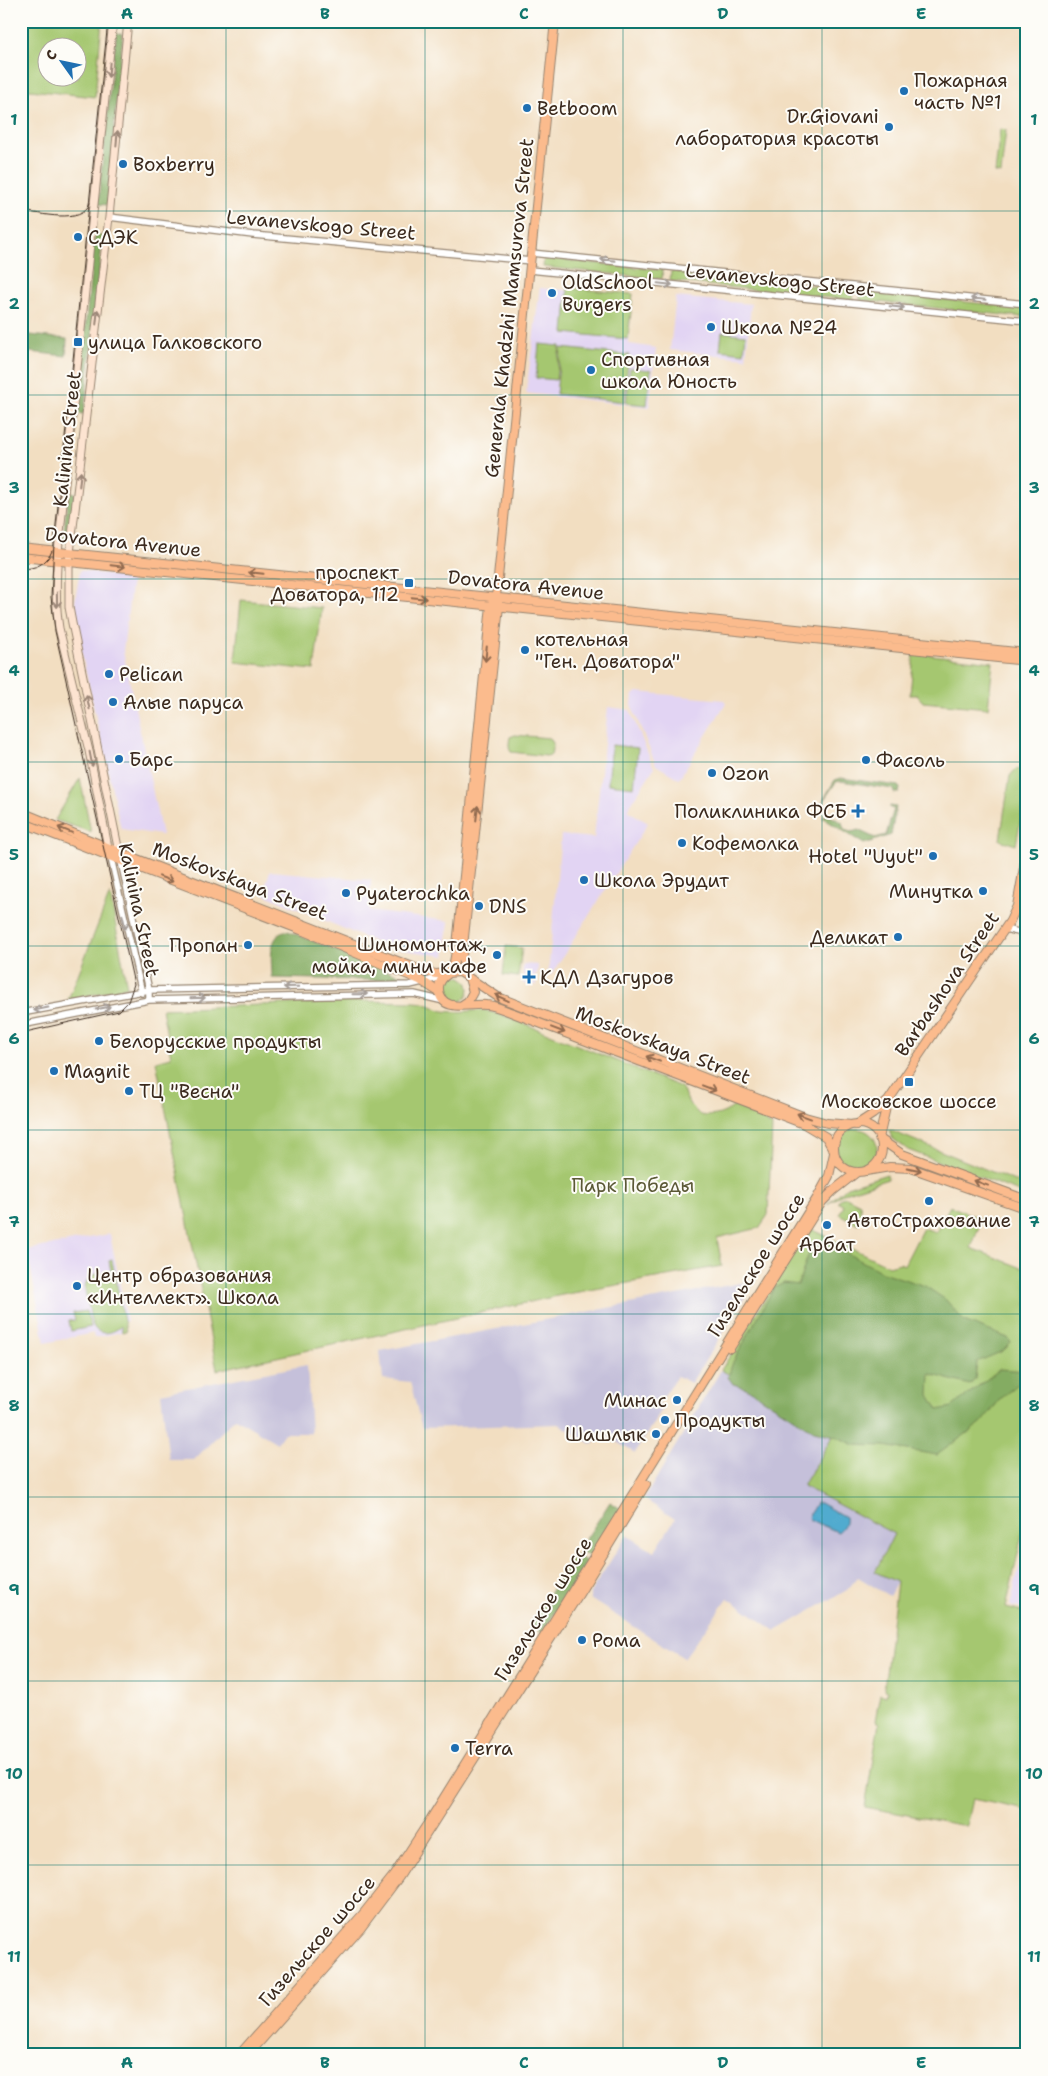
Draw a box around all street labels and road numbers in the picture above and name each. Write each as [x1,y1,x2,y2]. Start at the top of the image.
street label: Generala Khadzhi Mamsurova Street [479,137,539,479]
street label: Levanevskogo Street [225,204,417,246]
street label: Levanevskogo Street [684,258,876,302]
street label: Kalinina Street [47,370,87,508]
street label: Dovatora Avenue [44,521,202,563]
street label: Dovatora Avenue [447,564,605,606]
street label: Moskovskaya Street [149,836,331,926]
street label: Kalinina Street [113,841,165,979]
street label: Barbashova Street [889,907,1005,1061]
street label: Moskovskaya Street [572,1000,754,1090]
street label: Гизельское шоссе [702,1188,810,1342]
street label: Гизельское шоссе [489,1532,597,1686]
street label: Гизельское шоссе [253,1870,381,2012]

